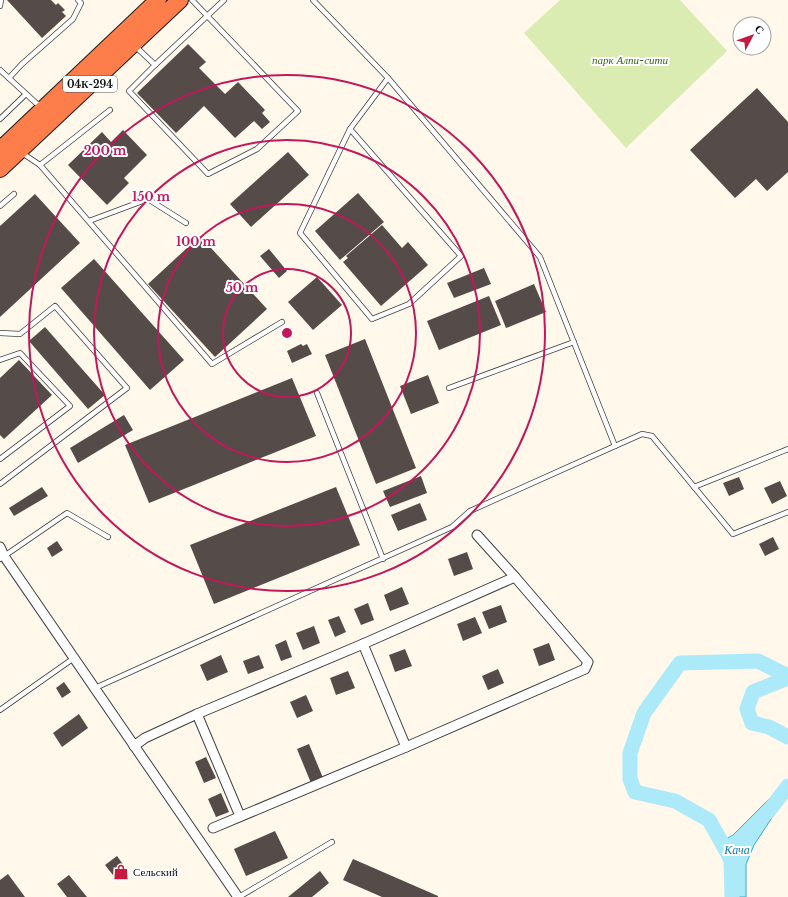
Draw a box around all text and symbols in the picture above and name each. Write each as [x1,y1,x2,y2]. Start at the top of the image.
north arrow [732,16,772,56]
text: С [752,22,767,37]
park label: парк Алпи-сити [592,53,669,67]
road number: 04К-294 [63,76,117,92]
text: 200 m [84,143,127,158]
text: 150 m [132,189,171,204]
text: 100 m [176,234,217,249]
text: 50 m [226,280,259,295]
centre of rings [280,326,294,340]
water label: Кача [723,842,750,857]
shop icon: Сельский [112,863,130,881]
place label: Сельский [133,865,178,879]

